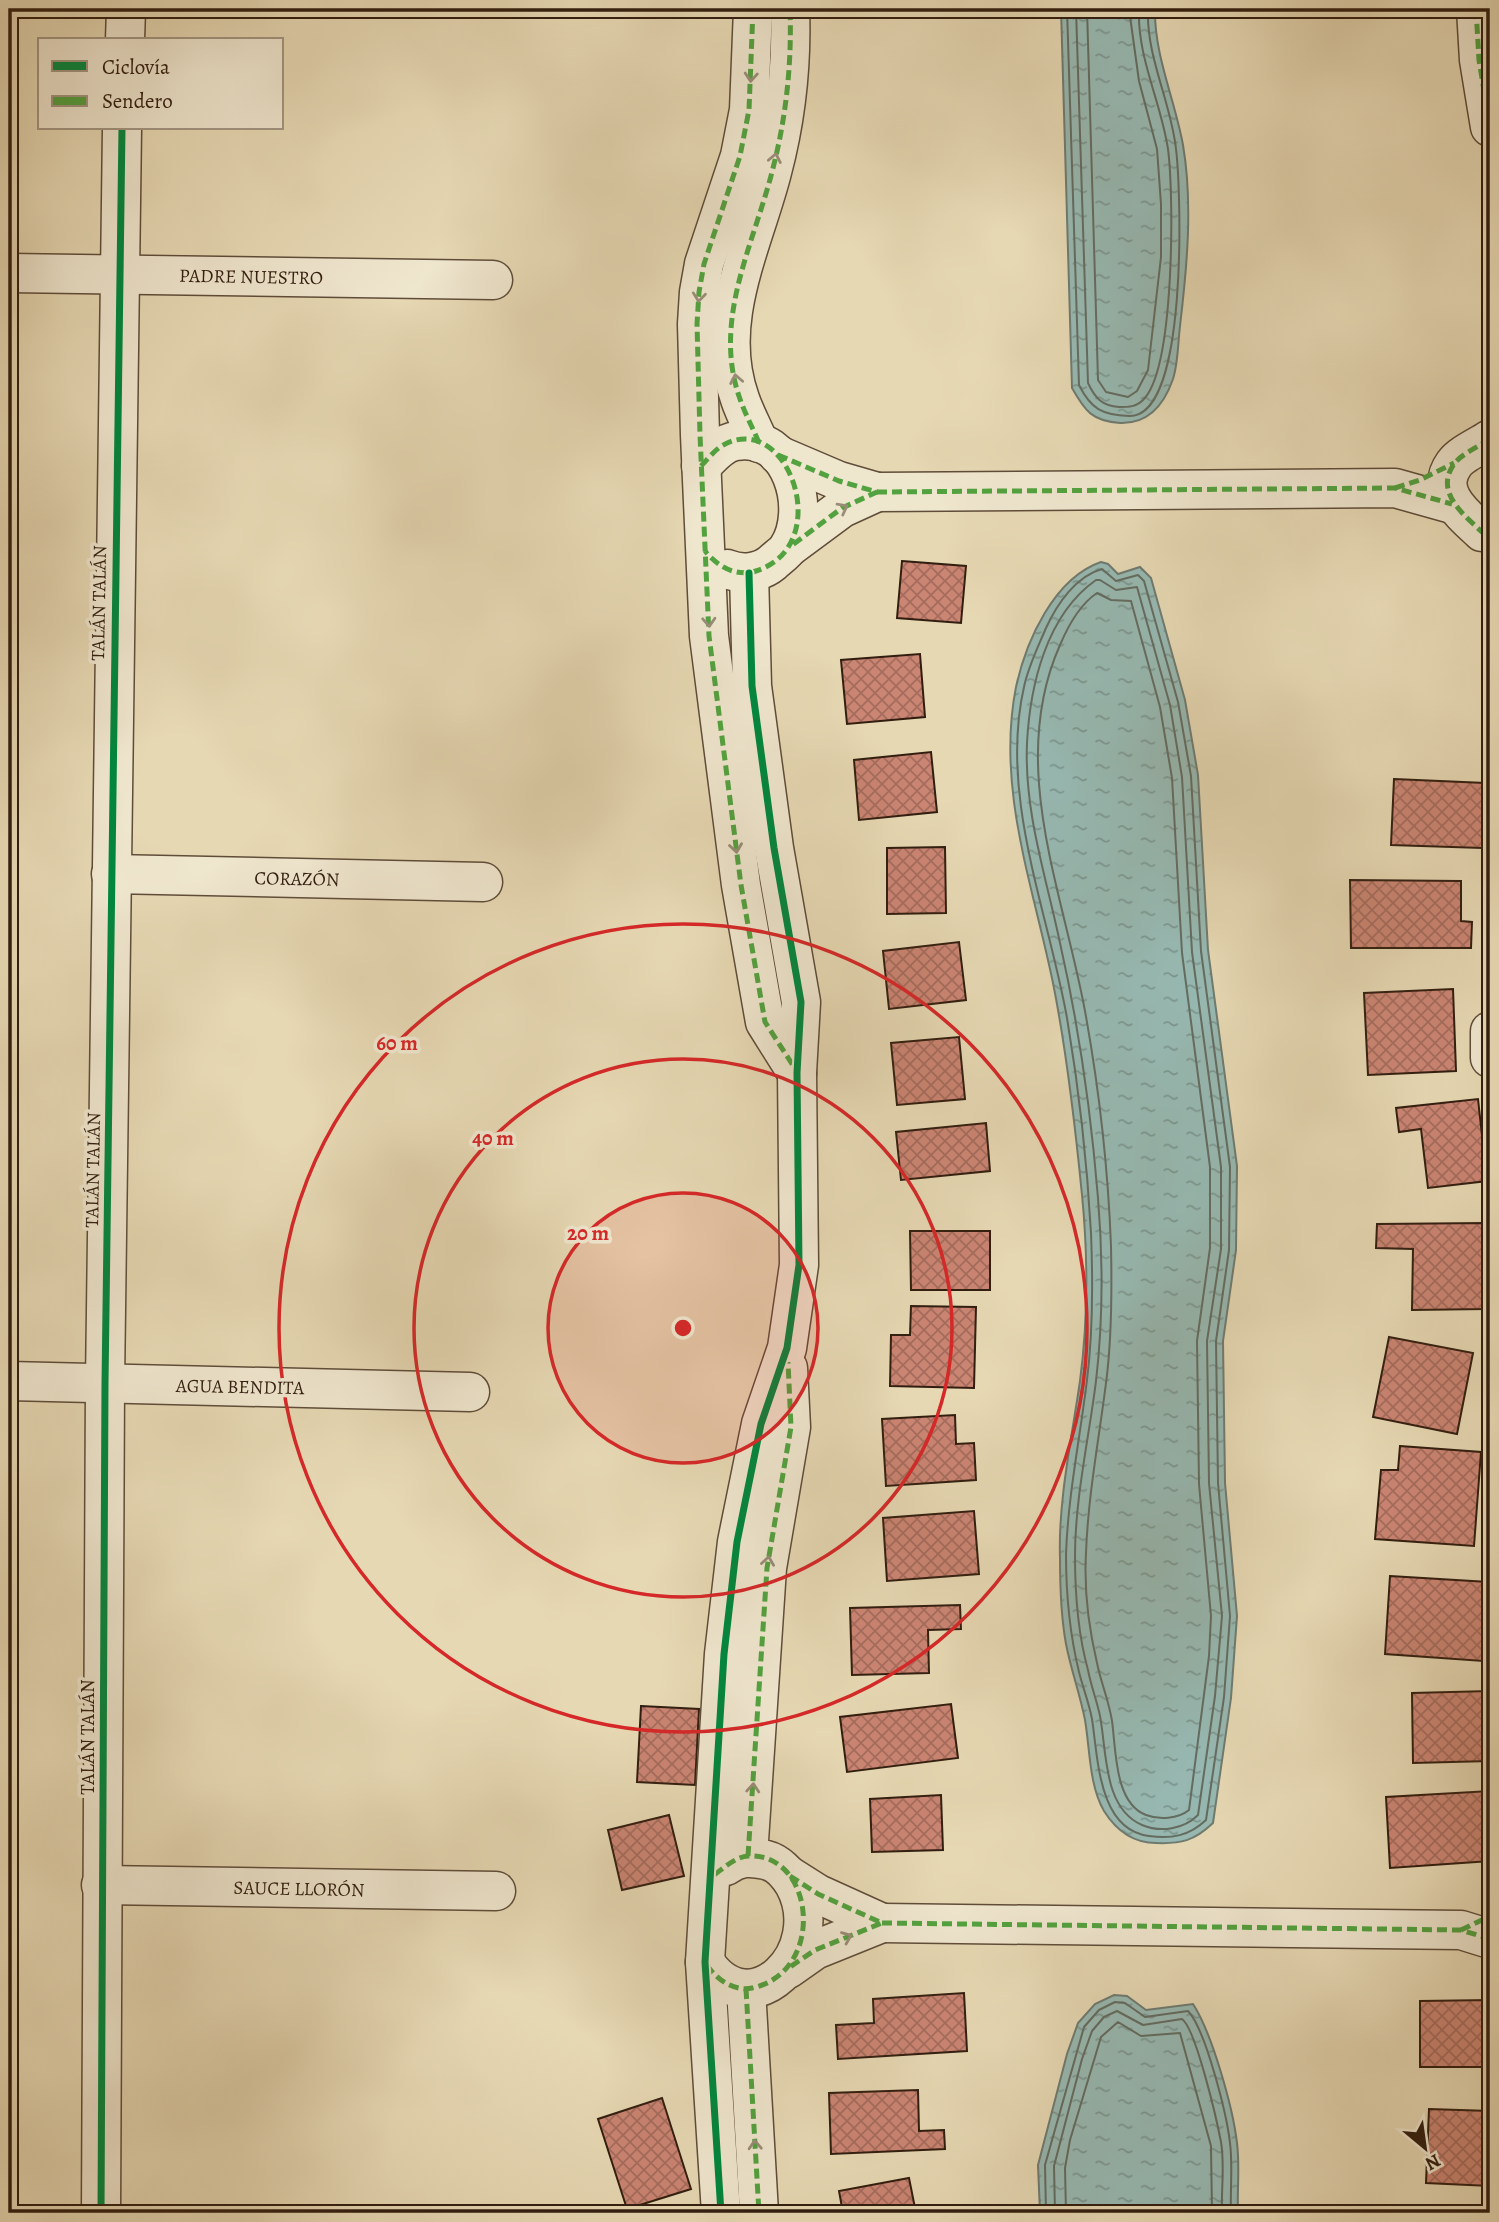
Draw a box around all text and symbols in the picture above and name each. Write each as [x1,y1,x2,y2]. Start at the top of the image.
legend [38,38,284,130]
text: Ciclovía [102,53,170,81]
one-way arrow [744,72,759,83]
text: Sendero [102,87,173,115]
one-way arrow [767,152,782,164]
street label: PADRE NUESTRO [179,263,323,291]
one-way arrow [692,292,707,303]
one-way arrow [729,373,744,385]
one-way arrow [836,503,848,517]
street label: TALÁN TALÁN [85,545,113,661]
one-way arrow [701,617,716,628]
one-way arrow [728,842,743,854]
street label: CORAZÓN [254,865,340,893]
text: 60 m [376,1029,418,1057]
street label: TALÁN TALÁN [79,1112,107,1228]
text: 40 m [472,1124,514,1152]
text: 20 m [567,1219,609,1247]
centre of rings [671,1316,695,1340]
street label: AGUA BENDITA [175,1373,305,1401]
one-way arrow [761,1555,776,1567]
street label: TALÁN TALÁN [75,1679,101,1795]
one-way arrow [745,1782,760,1793]
street label: SAUCE LLORÓN [233,1875,365,1903]
one-way arrow [841,1932,853,1946]
north arrow [1390,2114,1460,2184]
one-way arrow [748,2139,763,2150]
text: N [1420,2147,1445,2177]

